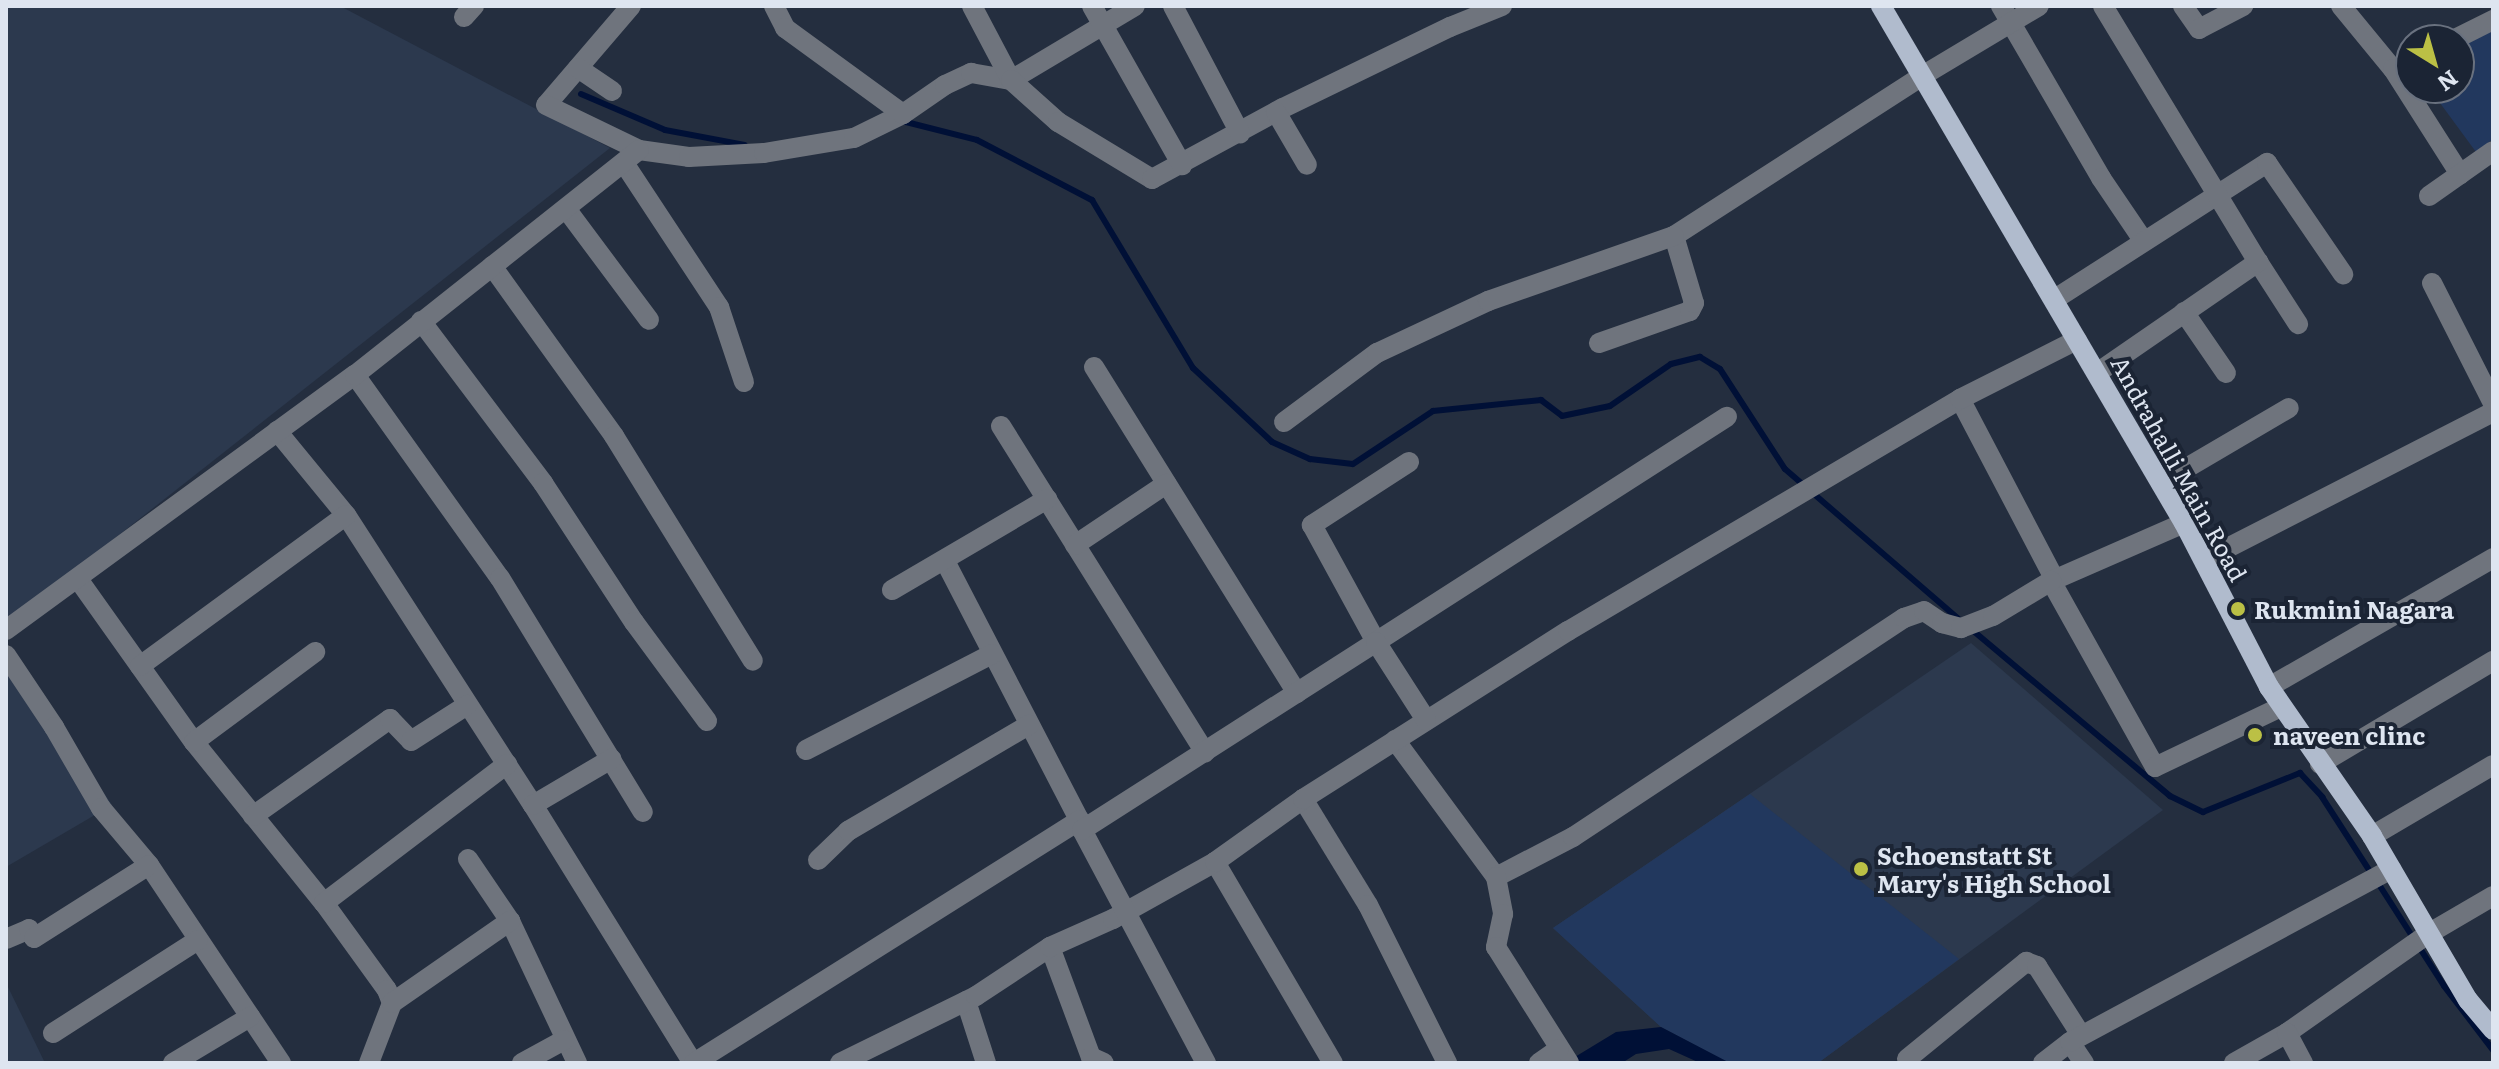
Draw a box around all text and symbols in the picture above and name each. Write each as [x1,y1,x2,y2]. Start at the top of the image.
north arrow [2395,24,2475,104]
text: N [2431,63,2466,101]
street label: Andrahalli Main Road [2106,350,2254,586]
place label: Rukmini Nagara [2254,595,2454,623]
marker: Rukmini Nagara [2229,600,2247,618]
place label: naveen clinc [2273,721,2425,749]
marker: naveen clinc [2244,724,2266,746]
place label: Schoenstatt St Mary's High School [1877,841,2111,897]
marker: Schoenstatt St Mary's High School [1852,860,1870,878]

